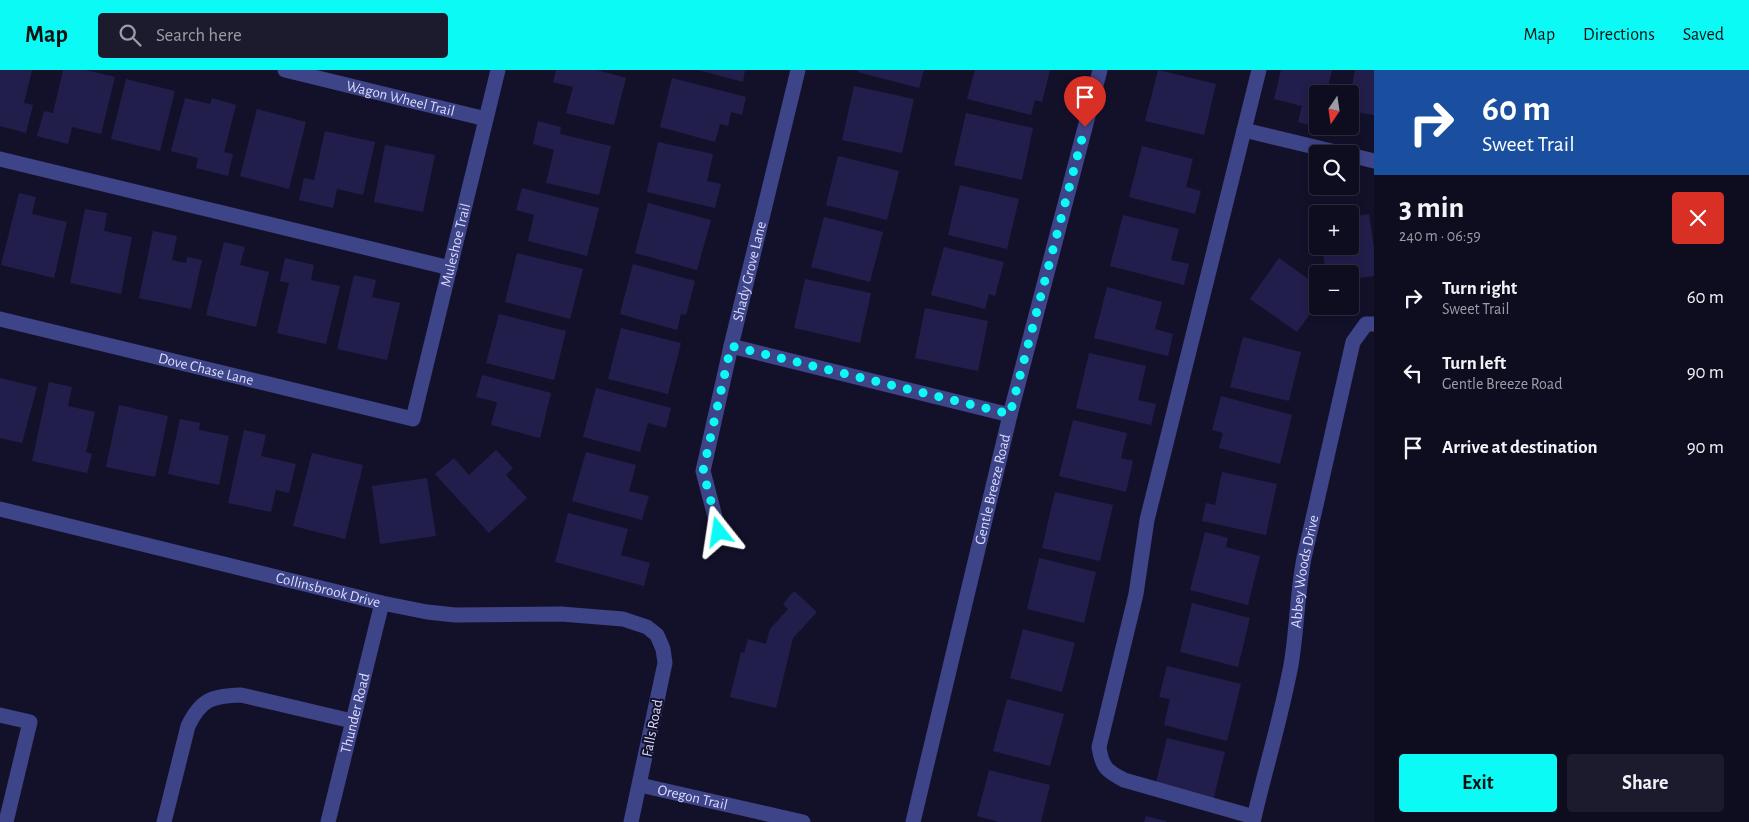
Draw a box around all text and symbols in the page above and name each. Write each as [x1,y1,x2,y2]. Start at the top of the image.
search box [98,13,448,58]
icon: search [116,21,144,49]
text: Map [25,23,68,47]
text: Search here [156,26,242,45]
text: Map [1524,26,1555,44]
text: Directions [1583,26,1655,44]
text: Saved [1683,26,1724,44]
pin [1064,76,1106,127]
street label: Wagon Wheel Trail [345,78,456,119]
icon: arrive [1071,83,1099,111]
north arrow [1309,85,1359,135]
map controls [1309,85,1359,315]
icon: right [1399,90,1464,155]
text: 60 m [1482,92,1551,127]
text: Sweet Trail [1482,133,1575,155]
button: search [1309,145,1359,195]
button: close [1672,192,1724,244]
text: 3 min [1399,193,1464,223]
street label: Muleshoe Trail [438,202,473,288]
button: + [1309,205,1359,255]
street label: Shady Grove Lane [730,220,769,323]
text: 240 m · 06:59 [1399,228,1481,244]
button: − [1309,265,1359,315]
text: Turn right [1442,279,1517,298]
icon: right [1399,284,1427,312]
text: 60 m [1687,288,1724,307]
text: Sweet Trail [1442,301,1509,317]
street label: Dove Chase Lane [157,351,255,388]
text: Turn left [1442,354,1506,373]
icon: left [1399,359,1427,387]
text: 90 m [1687,363,1724,382]
text: Gentle Breeze Road [1442,376,1563,392]
street label: Gentle Breeze Road [972,432,1013,546]
icon: arrive [1399,434,1427,462]
text: Arrive at destination [1442,438,1598,457]
text: 90 m [1687,438,1724,457]
position arrow [692,505,744,557]
street label: Abbey Woods Drive [1289,514,1322,629]
street label: Collinsbrook Drive [274,570,382,610]
street label: Thunder Road [338,671,372,755]
street label: Falls Road [640,698,665,758]
button: Exit [1399,754,1557,812]
button: Share [1567,754,1724,812]
street label: Oregon Trail [656,782,729,813]

